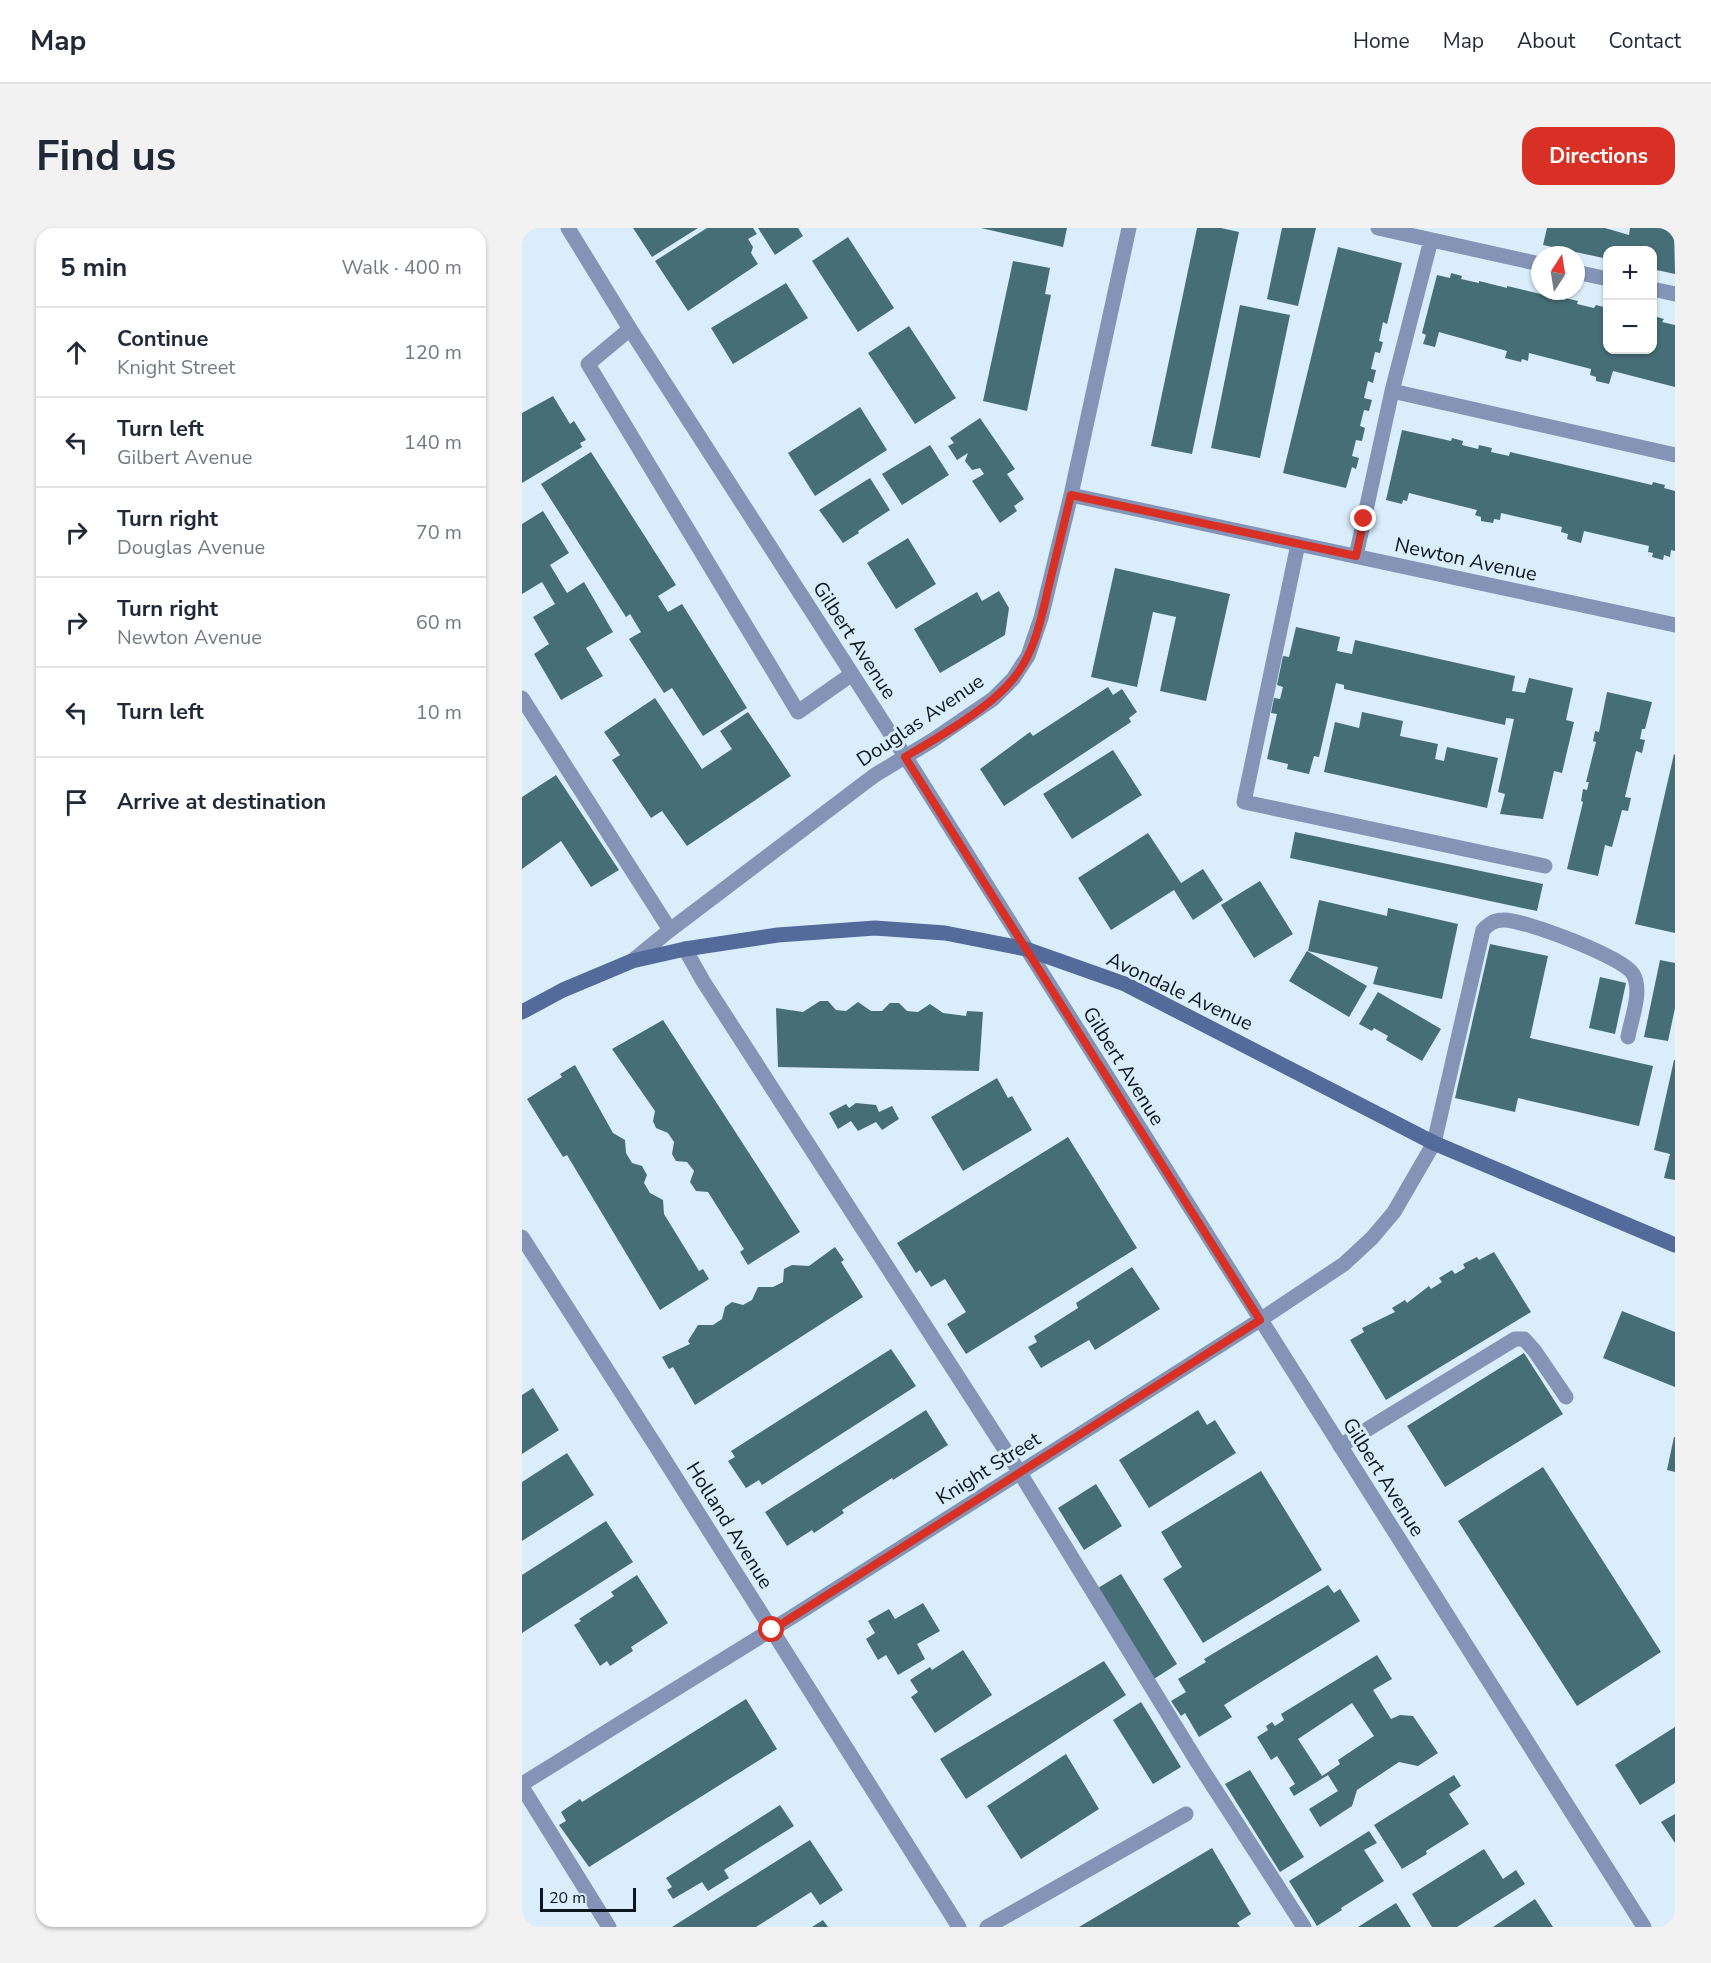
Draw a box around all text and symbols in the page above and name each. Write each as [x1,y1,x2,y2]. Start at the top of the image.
text: Map [30,22,86,60]
text: Home [1353,27,1410,55]
text: Map [1443,27,1484,55]
text: About [1517,27,1575,55]
text: Contact [1608,27,1681,55]
button: Directions [1522,127,1675,185]
text: Find us [36,128,176,185]
north arrow [1531,246,1585,300]
map controls [1603,246,1657,354]
button: + [1603,246,1657,300]
text: 5 min [60,250,127,285]
text: Walk · 400 m [342,254,462,281]
button: − [1603,300,1657,354]
text: Continue [117,324,208,354]
icon: ahead [60,336,93,369]
text: 120 m [404,339,462,366]
text: Knight Street [117,354,235,381]
text: Turn left [117,414,204,444]
icon: left [60,426,93,459]
text: 140 m [404,429,462,456]
text: Gilbert Avenue [117,444,252,471]
text: Turn right [117,504,218,534]
route end [1350,505,1376,531]
icon: right [60,516,93,549]
text: 70 m [416,519,462,546]
street label: Newton Avenue [1392,531,1540,588]
text: Douglas Avenue [117,534,265,561]
street label: Gilbert Avenue [806,576,903,704]
text: Turn right [117,594,218,624]
icon: right [60,606,93,639]
text: 60 m [416,609,462,636]
text: Newton Avenue [117,624,262,651]
street label: Douglas Avenue [851,668,989,773]
icon: left [60,696,93,729]
text: Turn left [117,697,204,727]
text: 10 m [416,699,462,726]
icon: arrive [60,786,93,819]
text: Arrive at destination [117,787,326,817]
street label: Avondale Avenue [1102,946,1257,1037]
street label: Gilbert Avenue [1076,1002,1171,1131]
street label: Gilbert Avenue [1336,1413,1431,1542]
street label: Knight Street [931,1425,1046,1511]
street label: Holland Avenue [680,1457,779,1594]
route start [758,1616,784,1642]
scale bar [540,1885,636,1912]
text: 20 m [549,1887,586,1909]

